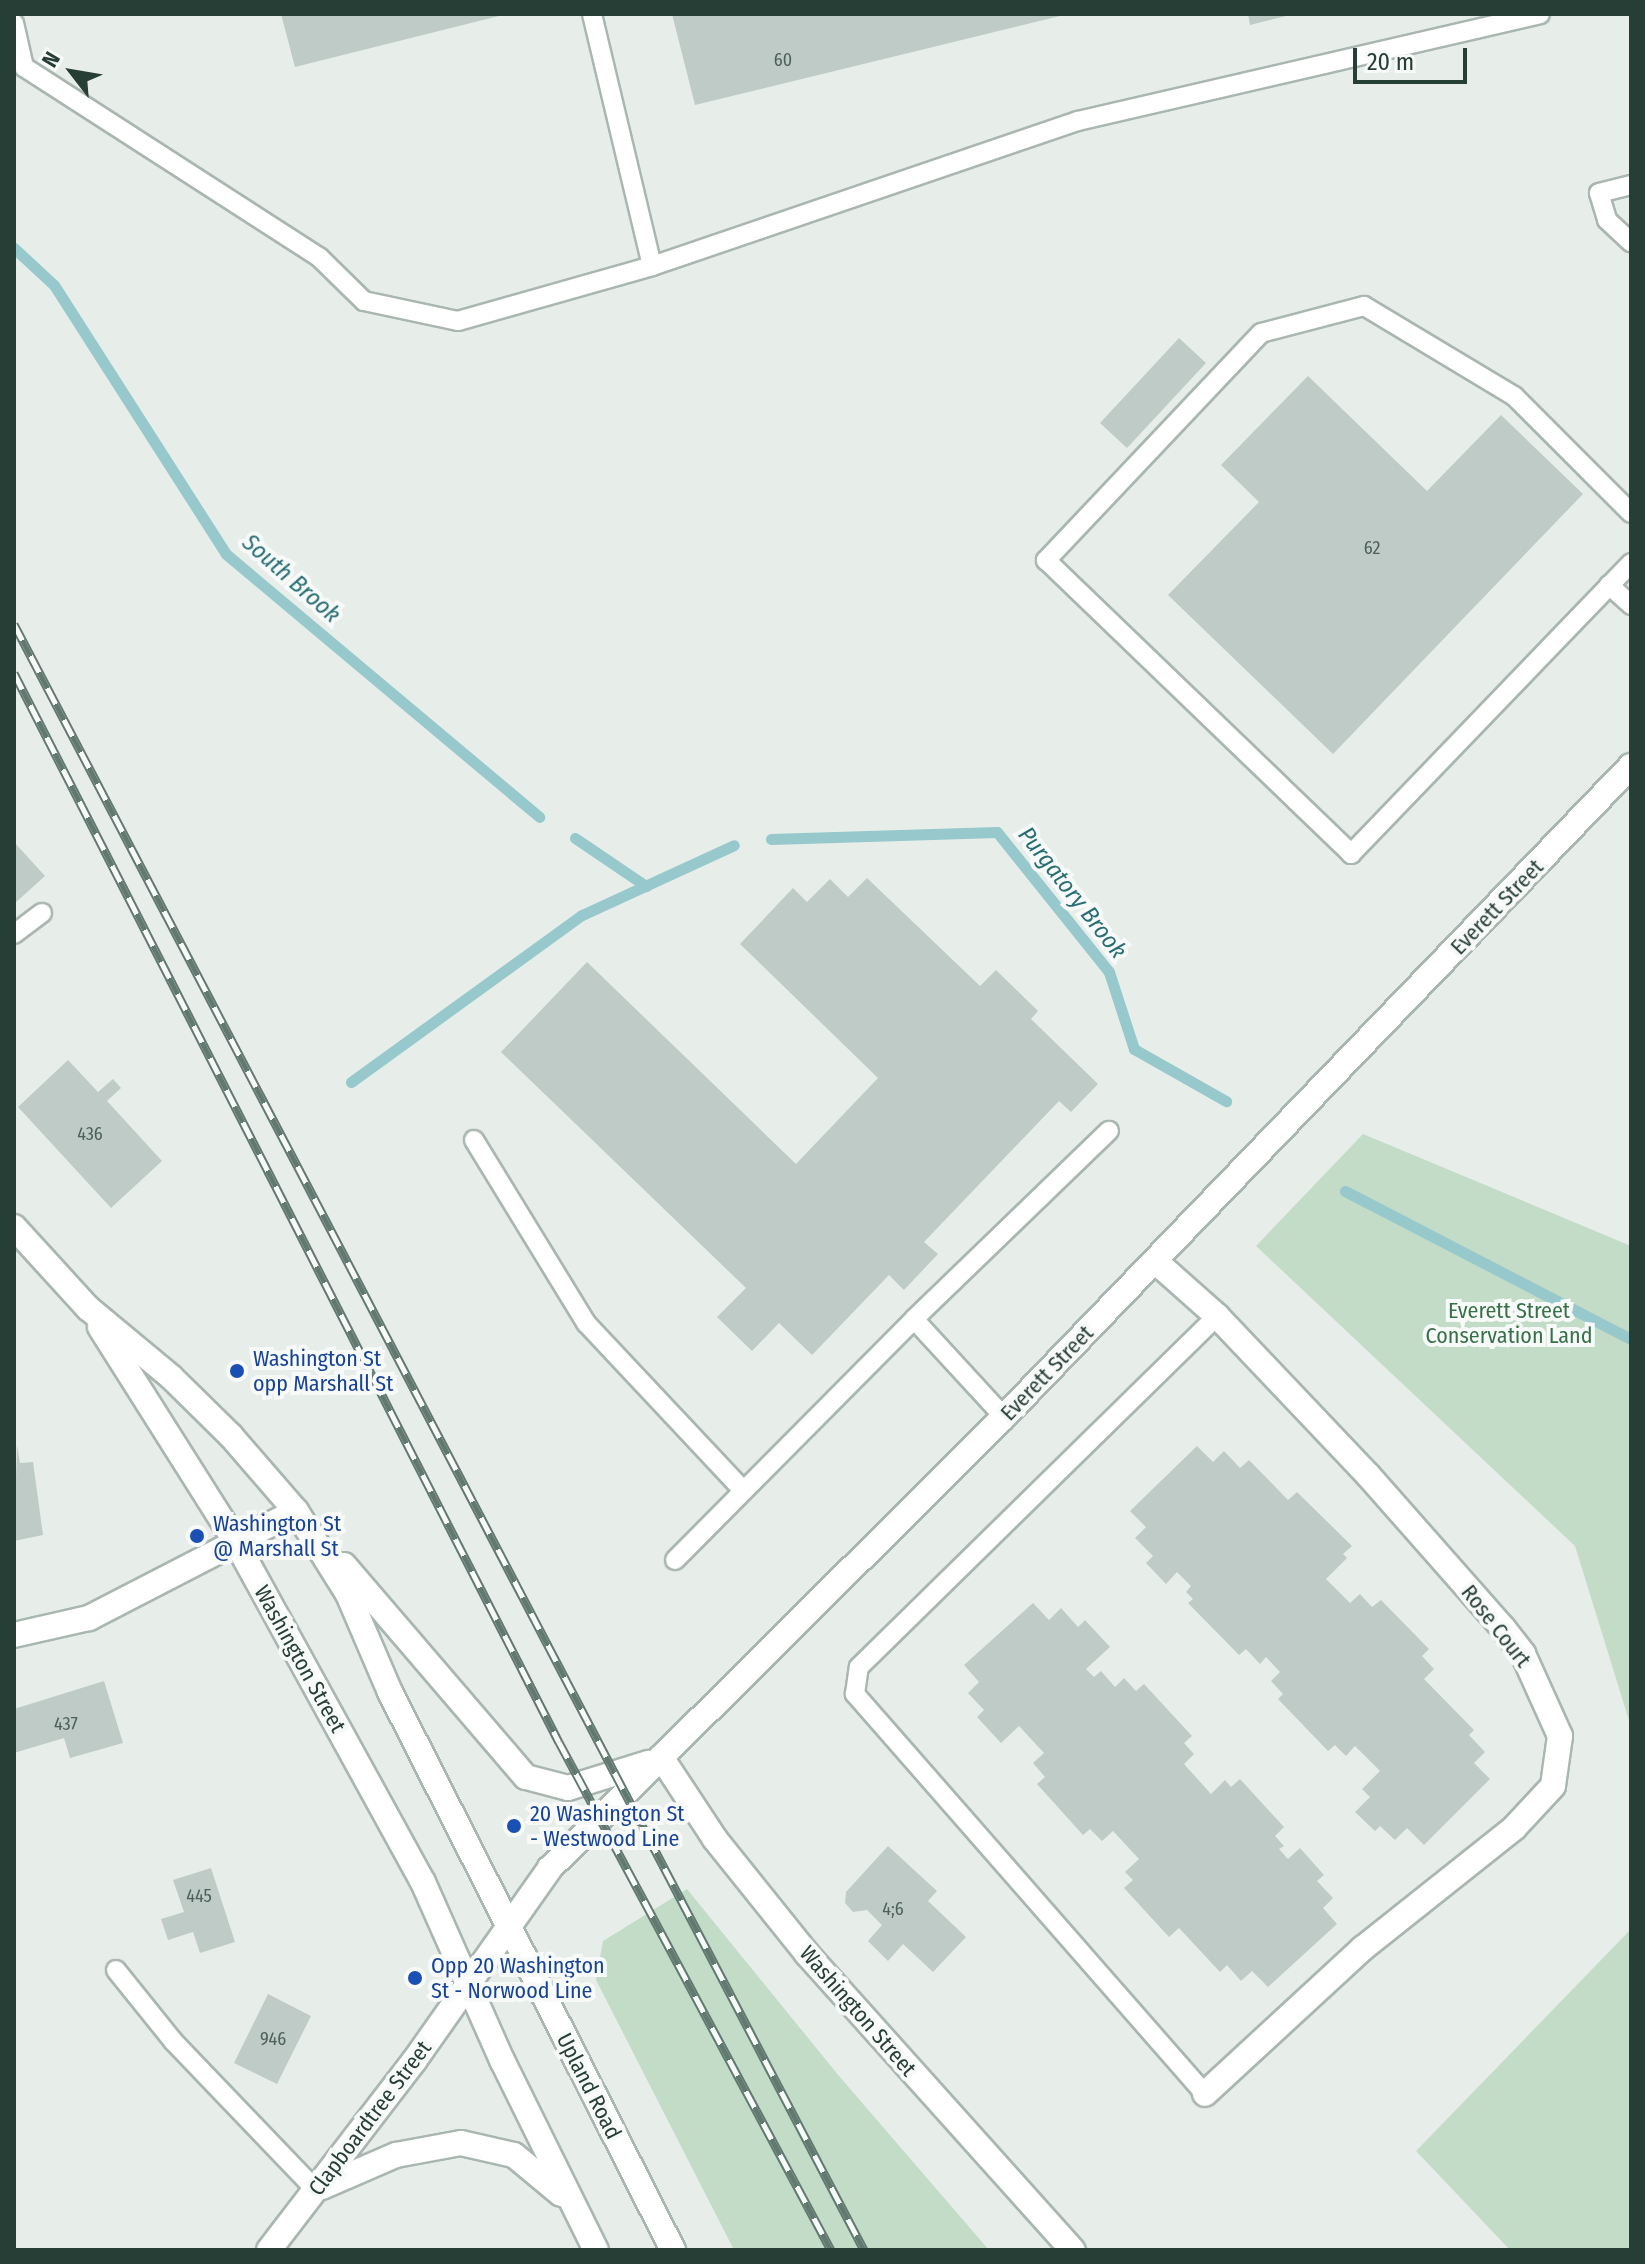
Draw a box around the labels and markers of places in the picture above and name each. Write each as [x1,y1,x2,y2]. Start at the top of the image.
place label: Washington St opp Marshall St [253,1345,393,1396]
marker: Washington St opp Marshall St [228,1362,246,1380]
place label: Washington St @ Marshall St [213,1510,341,1562]
marker: Washington St @ Marshall St [188,1527,206,1545]
place label: 20 Washington St - Westwood Line [530,1800,685,1852]
marker: 20 Washington St - Westwood Line [505,1817,523,1835]
place label: Opp 20 Washington St - Norwood Line [431,1952,605,2004]
marker: Opp 20 Washington St - Norwood Line [406,1969,424,1987]

